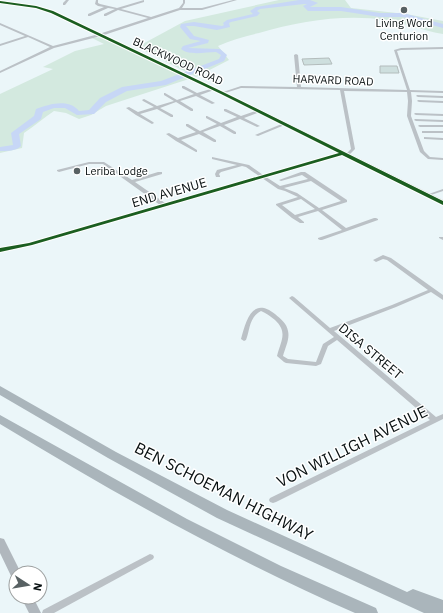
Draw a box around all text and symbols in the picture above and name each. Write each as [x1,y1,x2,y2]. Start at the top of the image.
marker: Living Word Centurion [399,5,409,15]
place label: Living Word Centurion [375,16,433,43]
street label: BLACKWOOD ROAD [131,34,225,88]
street label: HARVARD ROAD [292,72,374,88]
place label: Leriba Lodge [85,164,148,178]
marker: Leriba Lodge [72,166,82,176]
street label: END AVENUE [130,174,209,211]
street label: DISA STREET [335,320,407,384]
street label: VON WILLIGH AVENUE [273,401,431,491]
street label: BEN SCHOEMAN HIGHWAY [131,437,317,545]
north arrow [8,565,48,605]
text: N [30,582,45,592]

